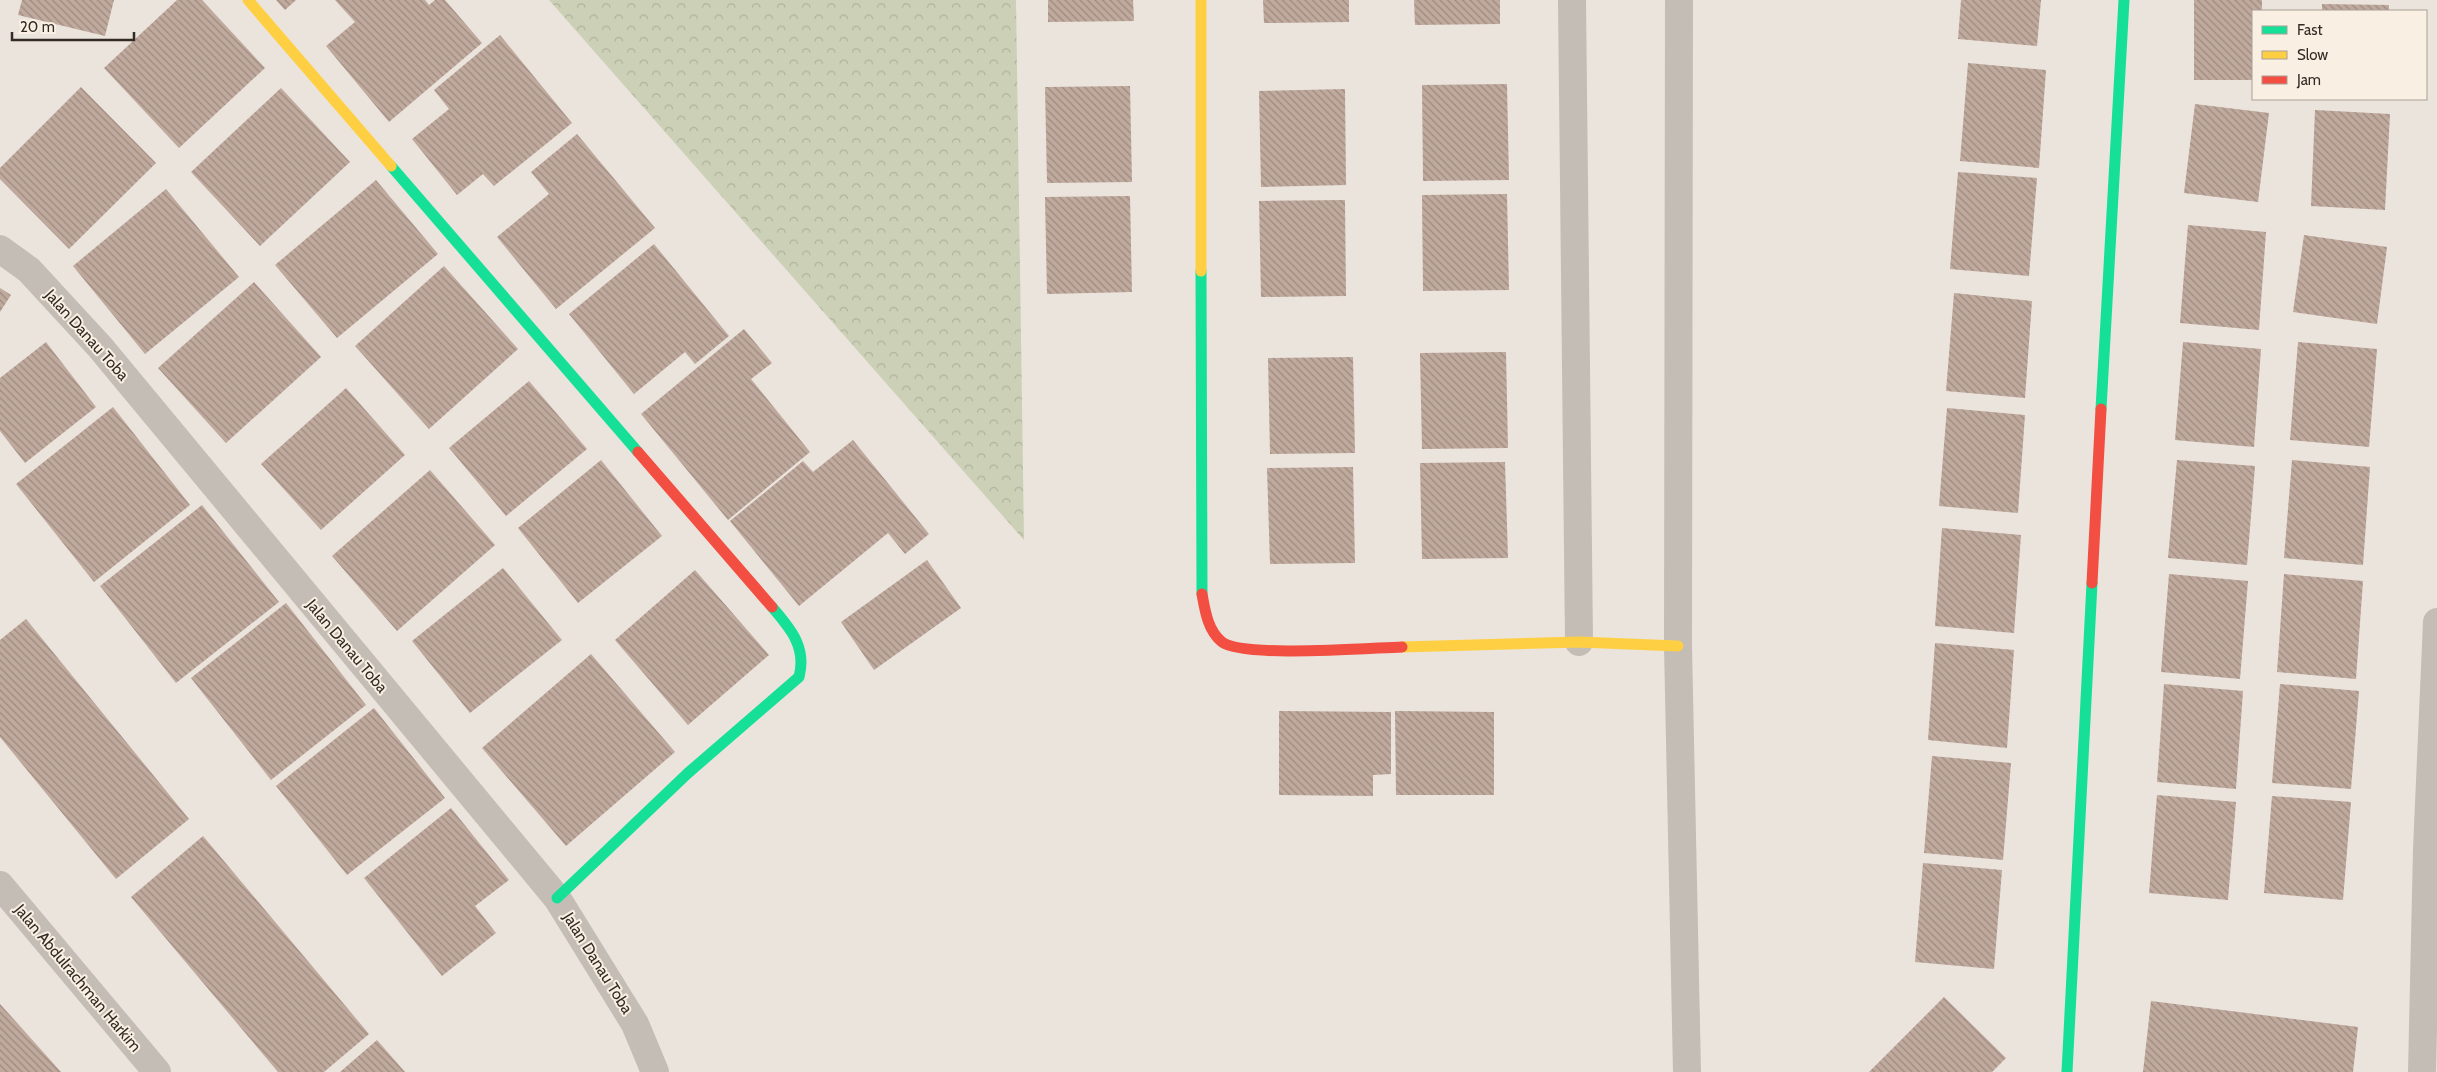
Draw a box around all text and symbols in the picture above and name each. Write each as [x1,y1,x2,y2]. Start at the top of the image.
scale bar [12,10,135,42]
legend [2252,10,2427,100]
text: 20 m [20,18,55,36]
text: Fast [2297,21,2322,39]
text: Slow [2297,46,2328,64]
text: Jam [2296,71,2321,89]
street label: Jalan Danau Toba [40,285,133,385]
street label: Jalan Danau Toba [302,595,392,697]
street label: Jalan Abdulrachman Harkim [10,900,145,1056]
street label: Jalan Danau Toba [559,908,637,1017]

